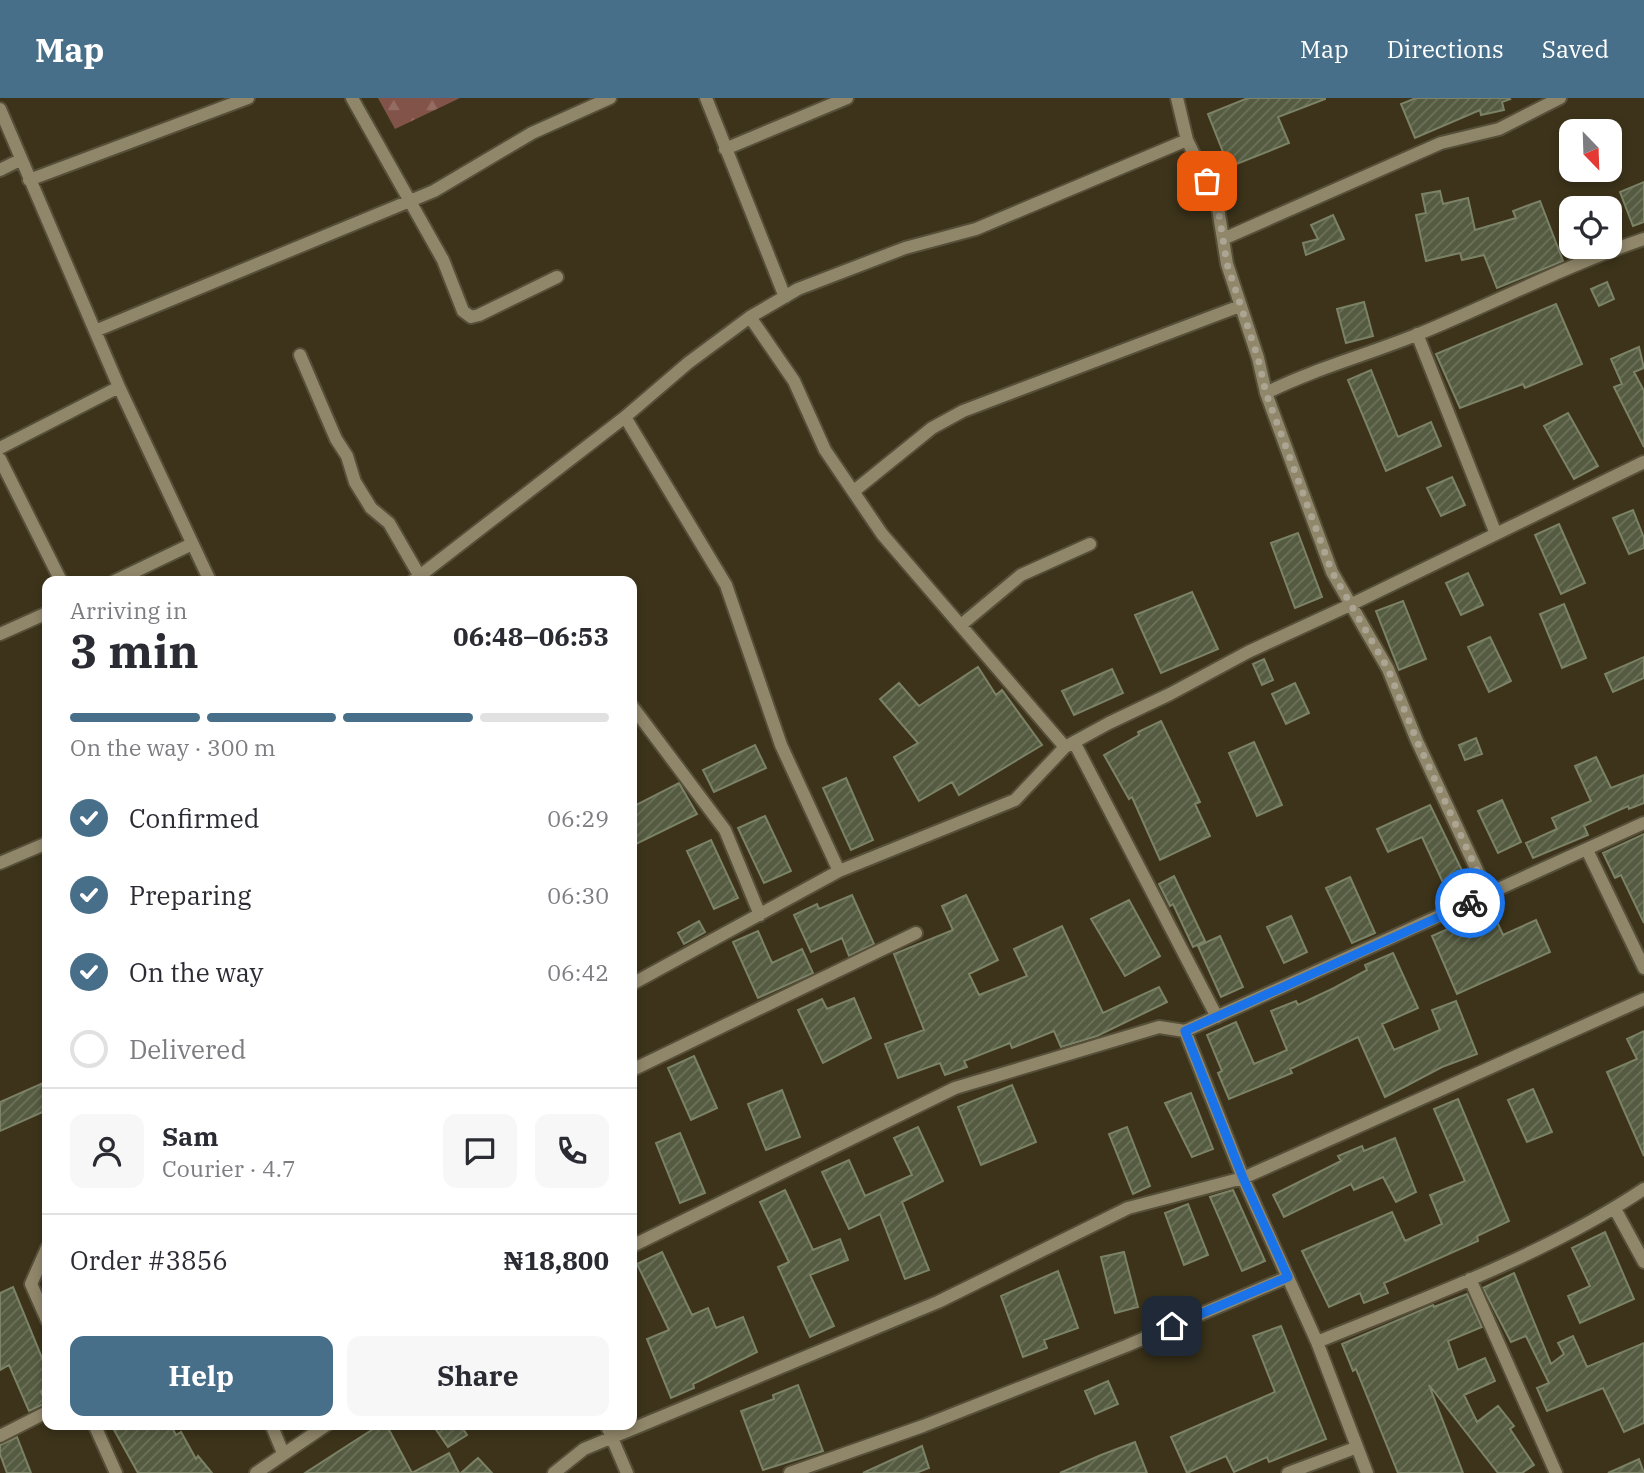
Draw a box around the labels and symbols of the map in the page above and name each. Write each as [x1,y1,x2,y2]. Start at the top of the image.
north arrow [1559,119,1622,182]
pin [1177,151,1237,211]
courier [1435,868,1505,938]
pin [1142,1296,1202,1356]

